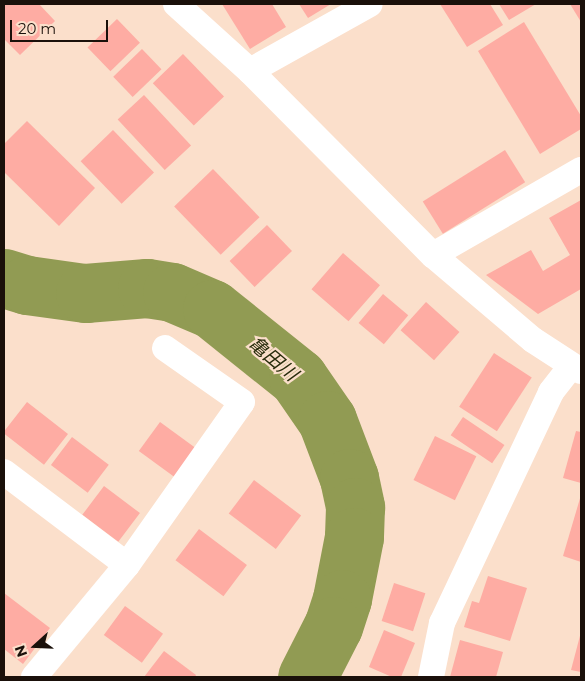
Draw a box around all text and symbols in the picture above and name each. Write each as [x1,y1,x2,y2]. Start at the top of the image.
scale bar [12,10,110,42]
text: 20 m [18,19,56,38]
water label: 亀田川 [244,332,302,386]
north arrow [10,621,60,671]
text: N [11,643,31,660]

